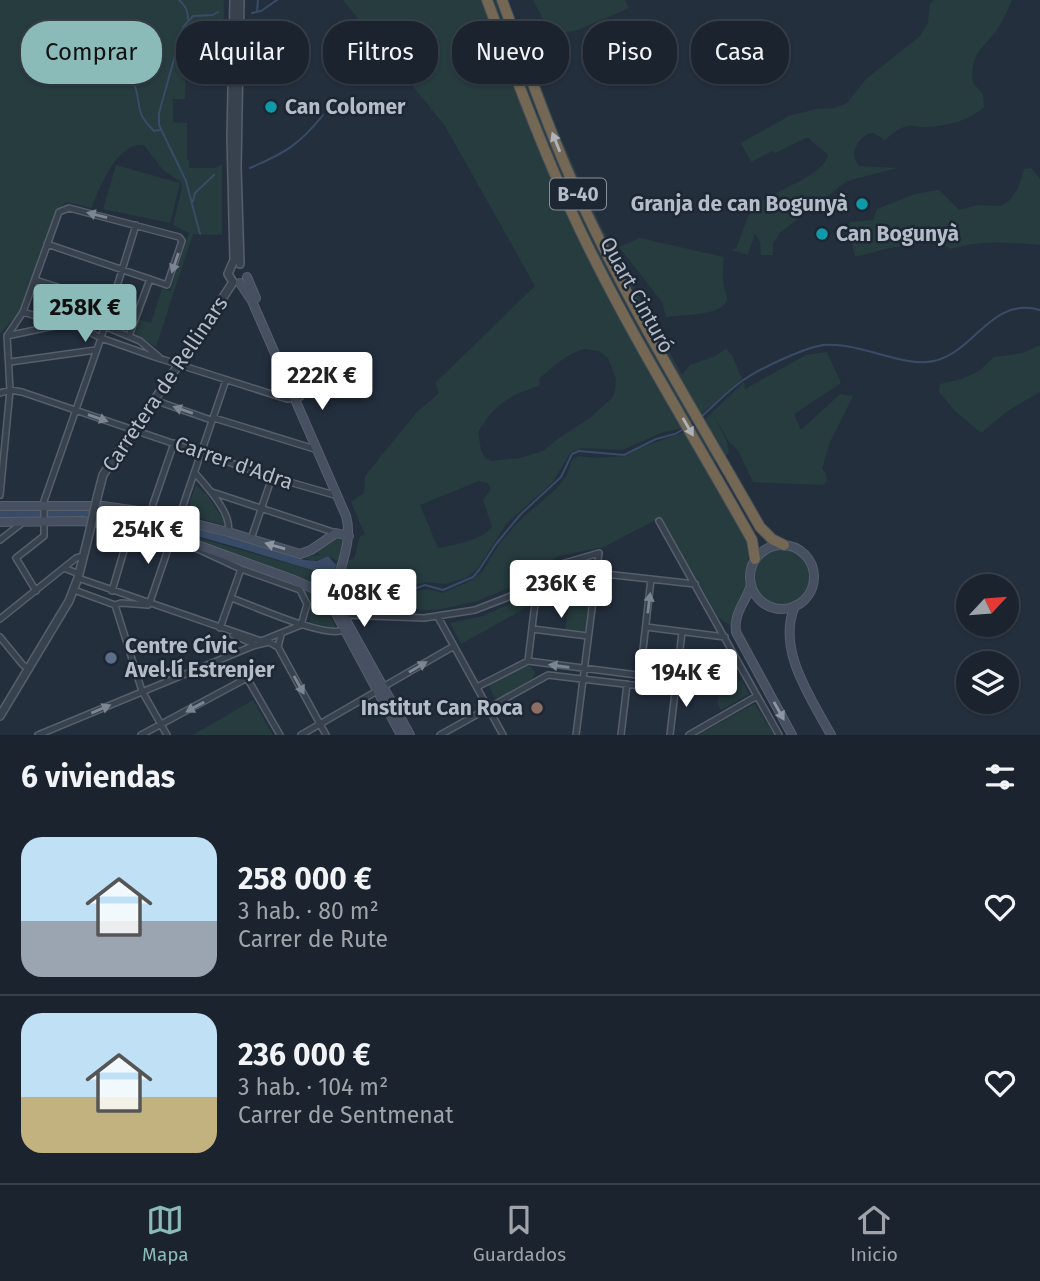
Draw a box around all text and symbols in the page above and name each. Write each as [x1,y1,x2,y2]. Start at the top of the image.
chip: Comprar [21,21,162,84]
chip: Alquilar [176,21,309,84]
chip: Filtros [323,21,438,84]
chip: Nuevo [452,21,569,84]
chip: Piso [583,21,677,84]
chip: Casa [691,21,789,84]
place label: Can Colomer [285,94,406,120]
marker: Can Colomer [263,99,279,115]
one-way arrow [550,132,561,153]
road number: B-40 [550,178,606,210]
place label: Granja de can Bogunyà [631,191,848,217]
marker: Granja de can Bogunyà [854,196,870,212]
one-way arrow [86,209,108,220]
place label: Can Bogunyà [836,221,959,247]
marker: Can Bogunyà [814,226,830,242]
street label: Quart Cinturó [594,232,680,358]
one-way arrow [169,253,180,274]
pin: 258K € [28,284,142,344]
street label: Carretera de Rellinars [97,291,233,477]
text: 258K € [49,293,121,321]
pin: 222K € [265,352,379,412]
text: 222K € [287,361,357,389]
one-way arrow [172,404,193,415]
one-way arrow [88,413,109,424]
one-way arrow [682,417,694,436]
street label: Carrer d'Adra [171,431,297,495]
pin: 254K € [91,506,205,566]
text: 254K € [113,515,183,543]
one-way arrow [265,541,286,551]
pin: 236K € [504,560,618,620]
text: 236K € [526,569,596,597]
pin: 408K € [307,570,421,629]
north arrow [956,574,1018,637]
map controls [956,574,1019,714]
text: 408K € [327,578,401,606]
one-way arrow [643,592,654,614]
place label: Centre Cívic Avel·lí Estrenjer [124,633,275,683]
marker: Centre Cívic Avel·lí Estrenjer [103,650,119,666]
pin: 194K € [629,650,743,709]
button: layers [956,651,1019,714]
text: 194K € [651,658,721,686]
one-way arrow [409,660,428,673]
one-way arrow [548,661,570,672]
one-way arrow [293,676,305,695]
place label: Institut Can Roca [361,695,523,721]
marker: Institut Can Roca [529,700,545,716]
one-way arrow [185,701,204,713]
one-way arrow [773,702,785,721]
one-way arrow [90,703,111,714]
icon: filters [981,758,1019,796]
text: 6 viviendas [21,759,175,795]
text: 258 000 € [238,861,372,897]
icon: home [77,865,161,949]
icon: heart [981,888,1019,926]
text: 3 hab. · 80 m² [238,897,379,925]
text: Carrer de Rute [238,925,388,953]
text: 236 000 € [238,1037,370,1073]
icon: home [77,1041,161,1125]
icon: heart [981,1064,1019,1102]
text: 3 hab. · 104 m² [238,1073,388,1101]
text: Carrer de Sentmenat [238,1101,454,1129]
tab: Mapa [142,1201,189,1266]
tab: Guardados [473,1201,566,1266]
tab: Inicio [850,1201,898,1266]

